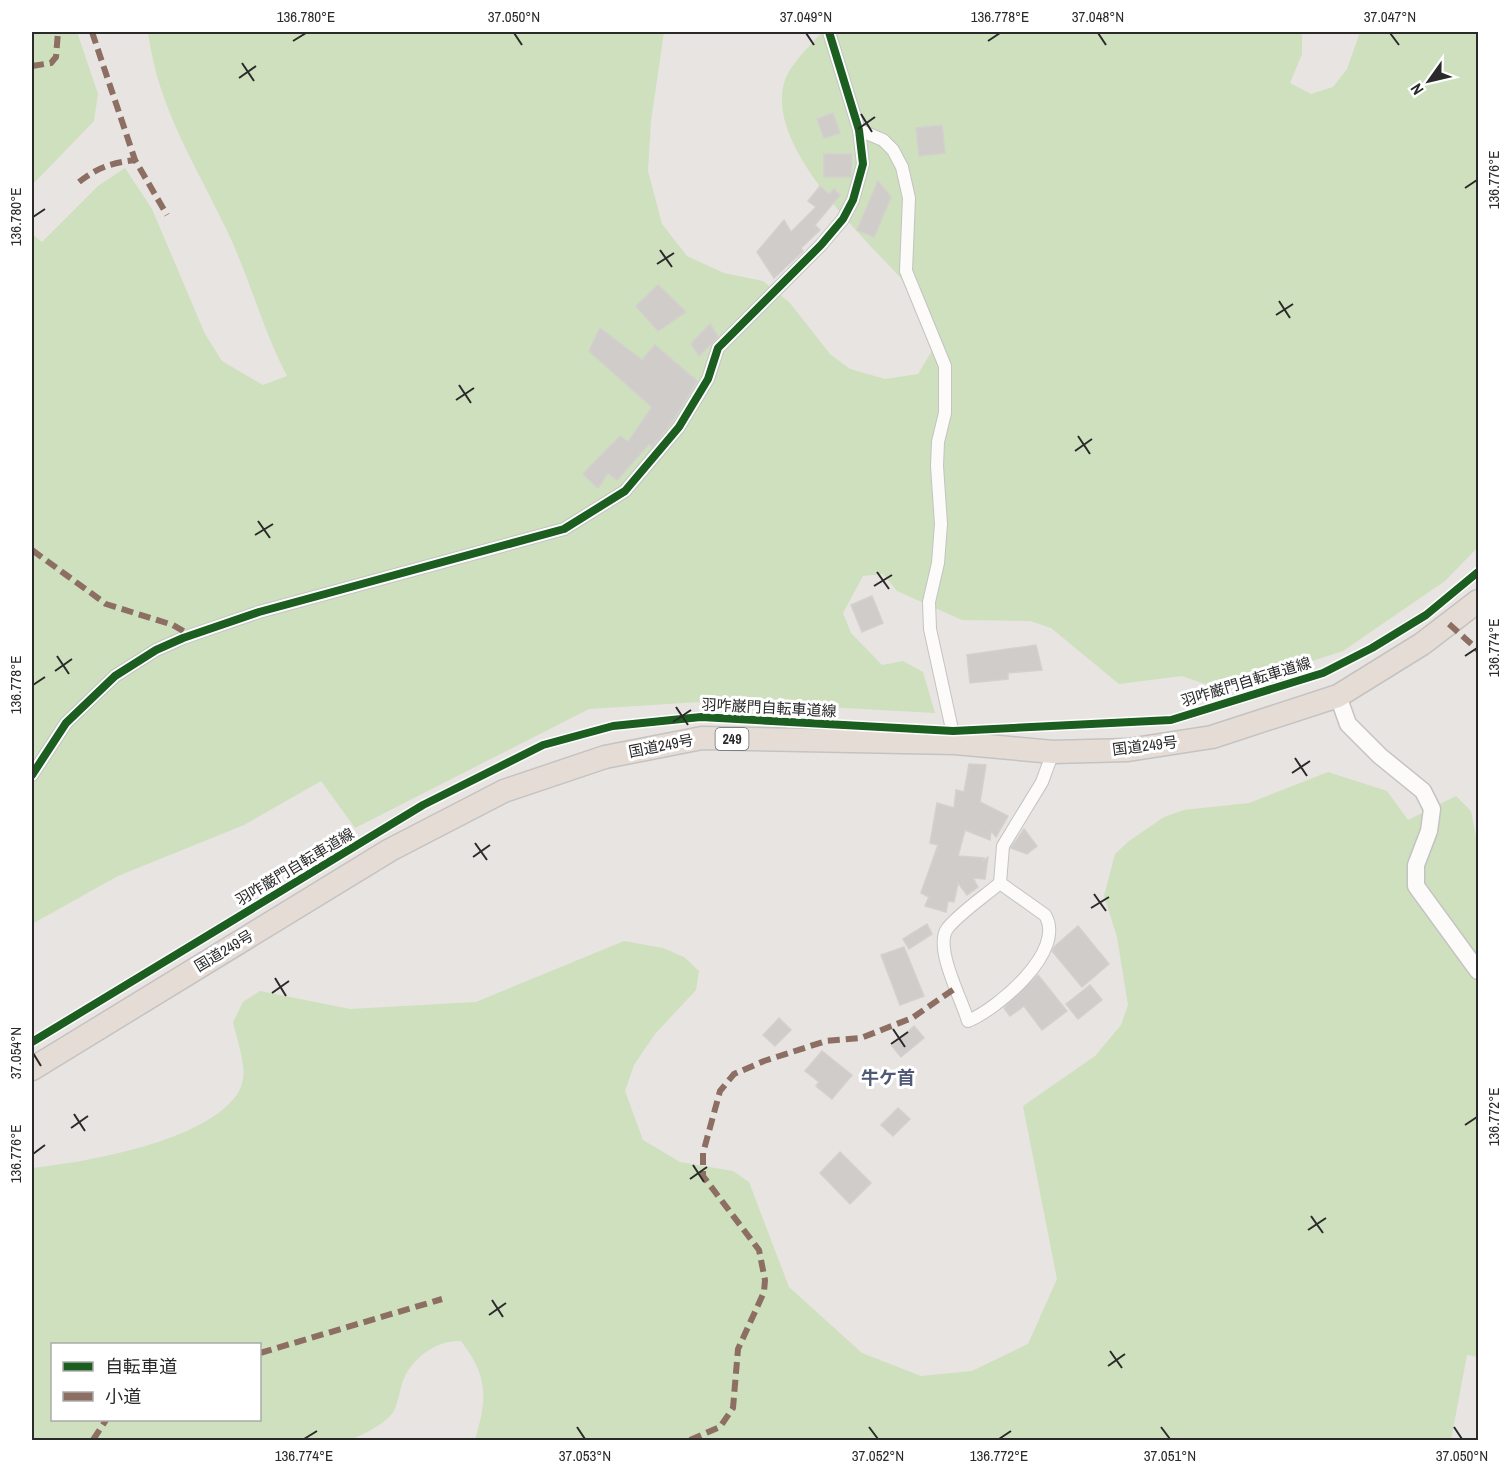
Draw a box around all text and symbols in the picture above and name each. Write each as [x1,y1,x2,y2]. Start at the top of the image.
text: 136.780°E [277,6,335,27]
text: 37.050°N [488,6,540,27]
text: 37.049°N [780,6,832,27]
text: 136.778°E [971,6,1029,27]
text: 37.048°N [1072,6,1124,27]
text: 37.047°N [1364,6,1416,27]
north arrow [1399,51,1459,111]
text: N [1405,79,1428,99]
text: 136.776°E [1483,151,1504,209]
text: 136.780°E [5,188,26,246]
text: 136.774°E [1483,619,1504,677]
street label: 羽咋巌門自転車道線 [1178,652,1313,711]
text: 136.778°E [5,656,26,714]
street label: 羽咋巌門自転車道線 [701,693,837,722]
road number: 249 [716,728,748,750]
street label: 国道249号 [627,729,695,762]
street label: 国道249号 [1111,731,1179,760]
street label: 羽咋巌門自転車道線 [231,823,358,910]
street label: 国道249号 [190,925,257,976]
text: 37.054°N [5,1027,26,1079]
district label: 牛ケ首 [861,1065,915,1090]
text: 136.772°E [1483,1088,1504,1146]
text: 136.776°E [5,1125,26,1183]
legend [51,1343,261,1421]
text: 自転車道 [105,1354,177,1379]
text: 小道 [105,1384,141,1409]
text: 136.774°E [275,1445,333,1466]
text: 37.053°N [559,1445,611,1466]
text: 37.052°N [852,1445,904,1466]
text: 136.772°E [970,1445,1028,1466]
text: 37.051°N [1144,1445,1196,1466]
text: 37.050°N [1436,1445,1488,1466]

